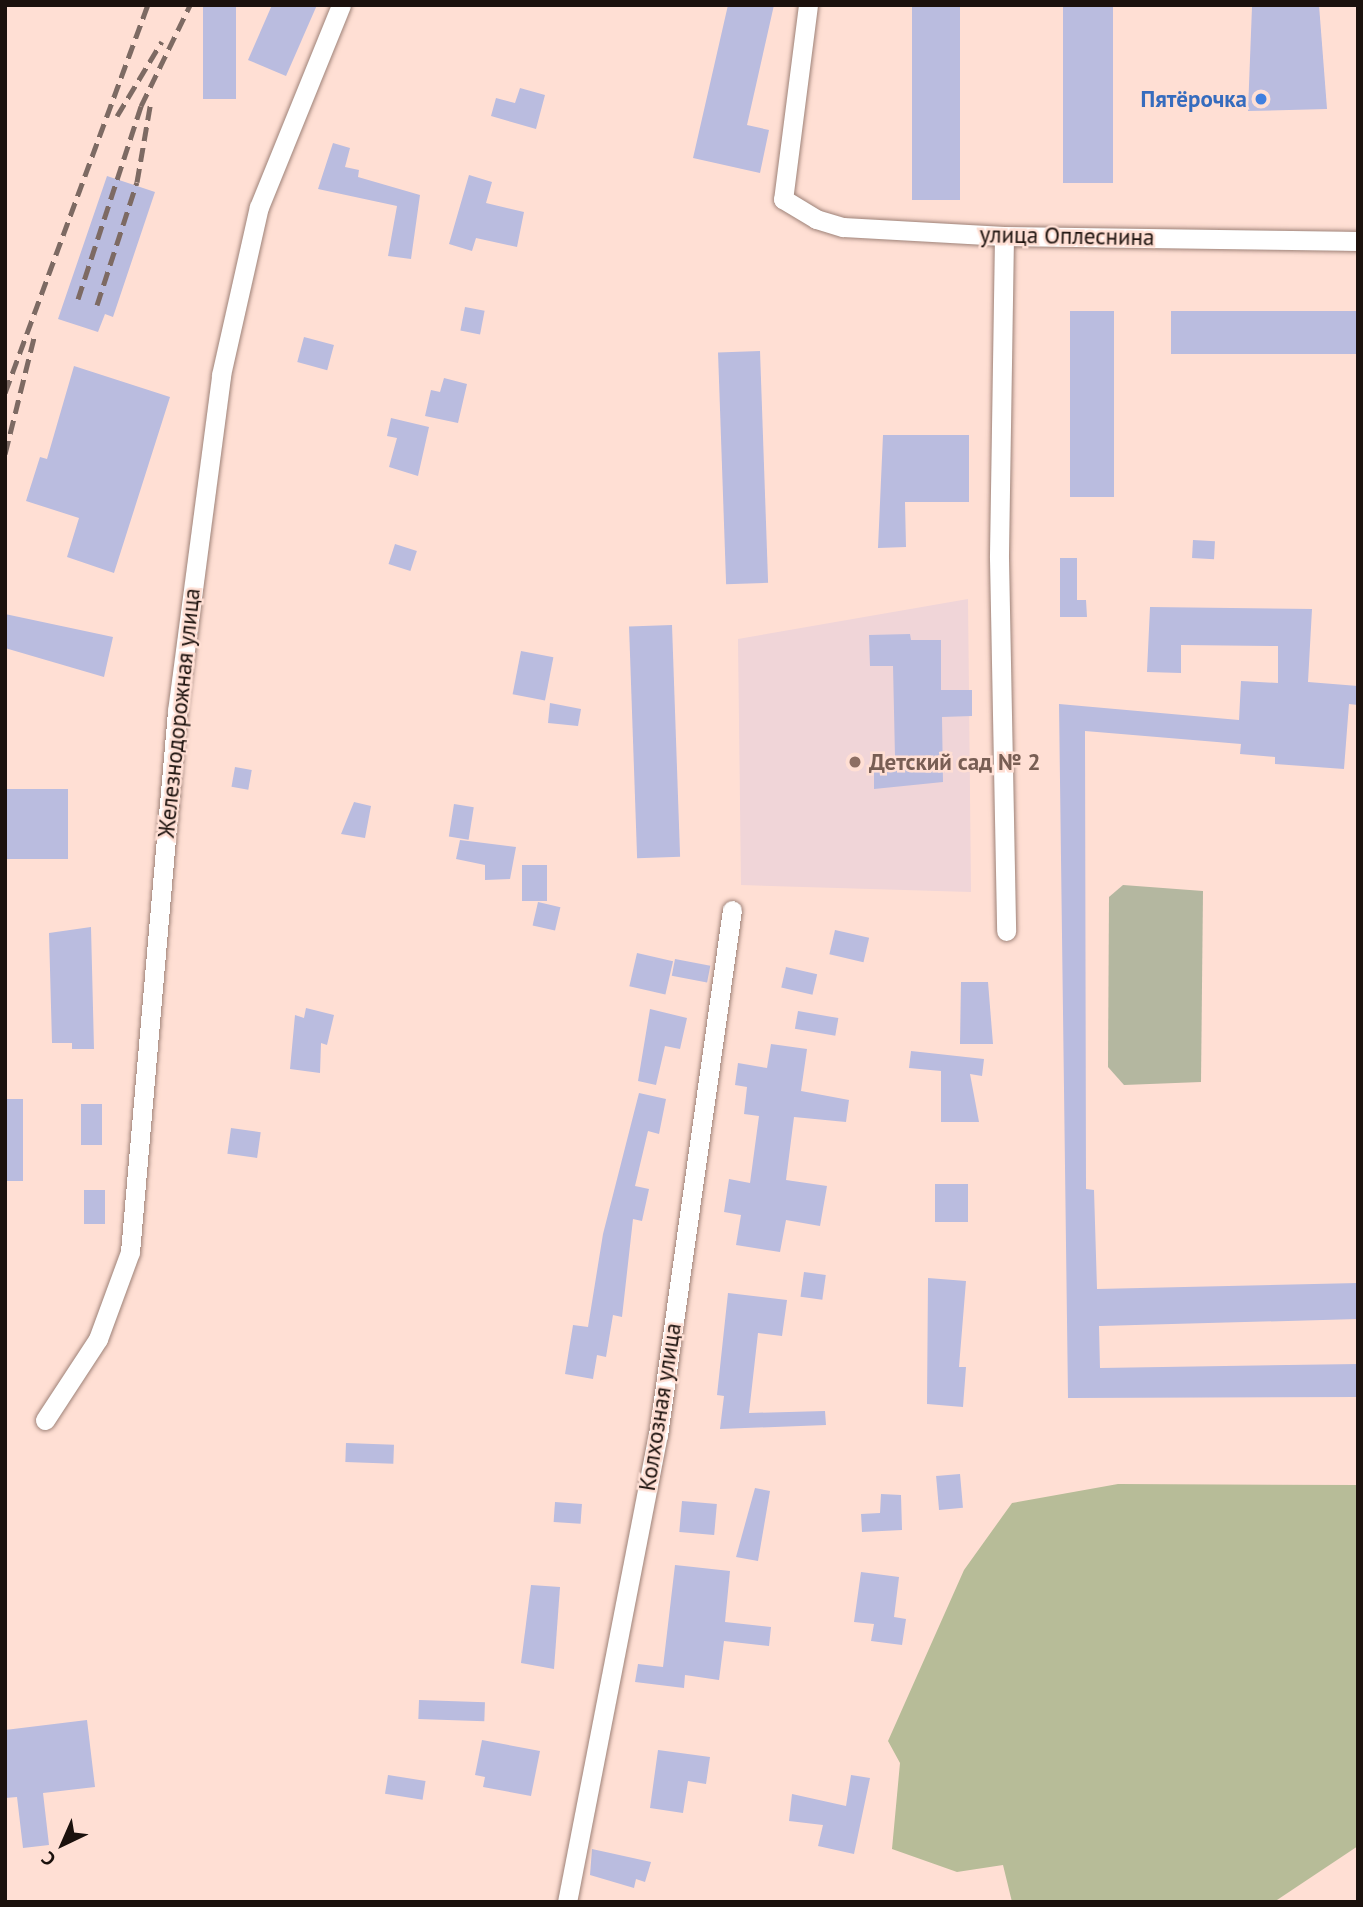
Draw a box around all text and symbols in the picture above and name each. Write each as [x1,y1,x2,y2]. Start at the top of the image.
place label: Пятёрочка [1141,85,1247,113]
marker: Пятёрочка [1253,91,1269,107]
street label: улица Оплеснина [979,221,1155,251]
street label: Железнодорожная улица [152,587,206,839]
place label: Детский сад № 2 [869,748,1040,776]
marker: Детский сад № 2 [847,754,863,770]
street label: Колхозная улица [633,1321,687,1493]
north arrow [28,1809,98,1879]
text: С [36,1847,61,1871]

